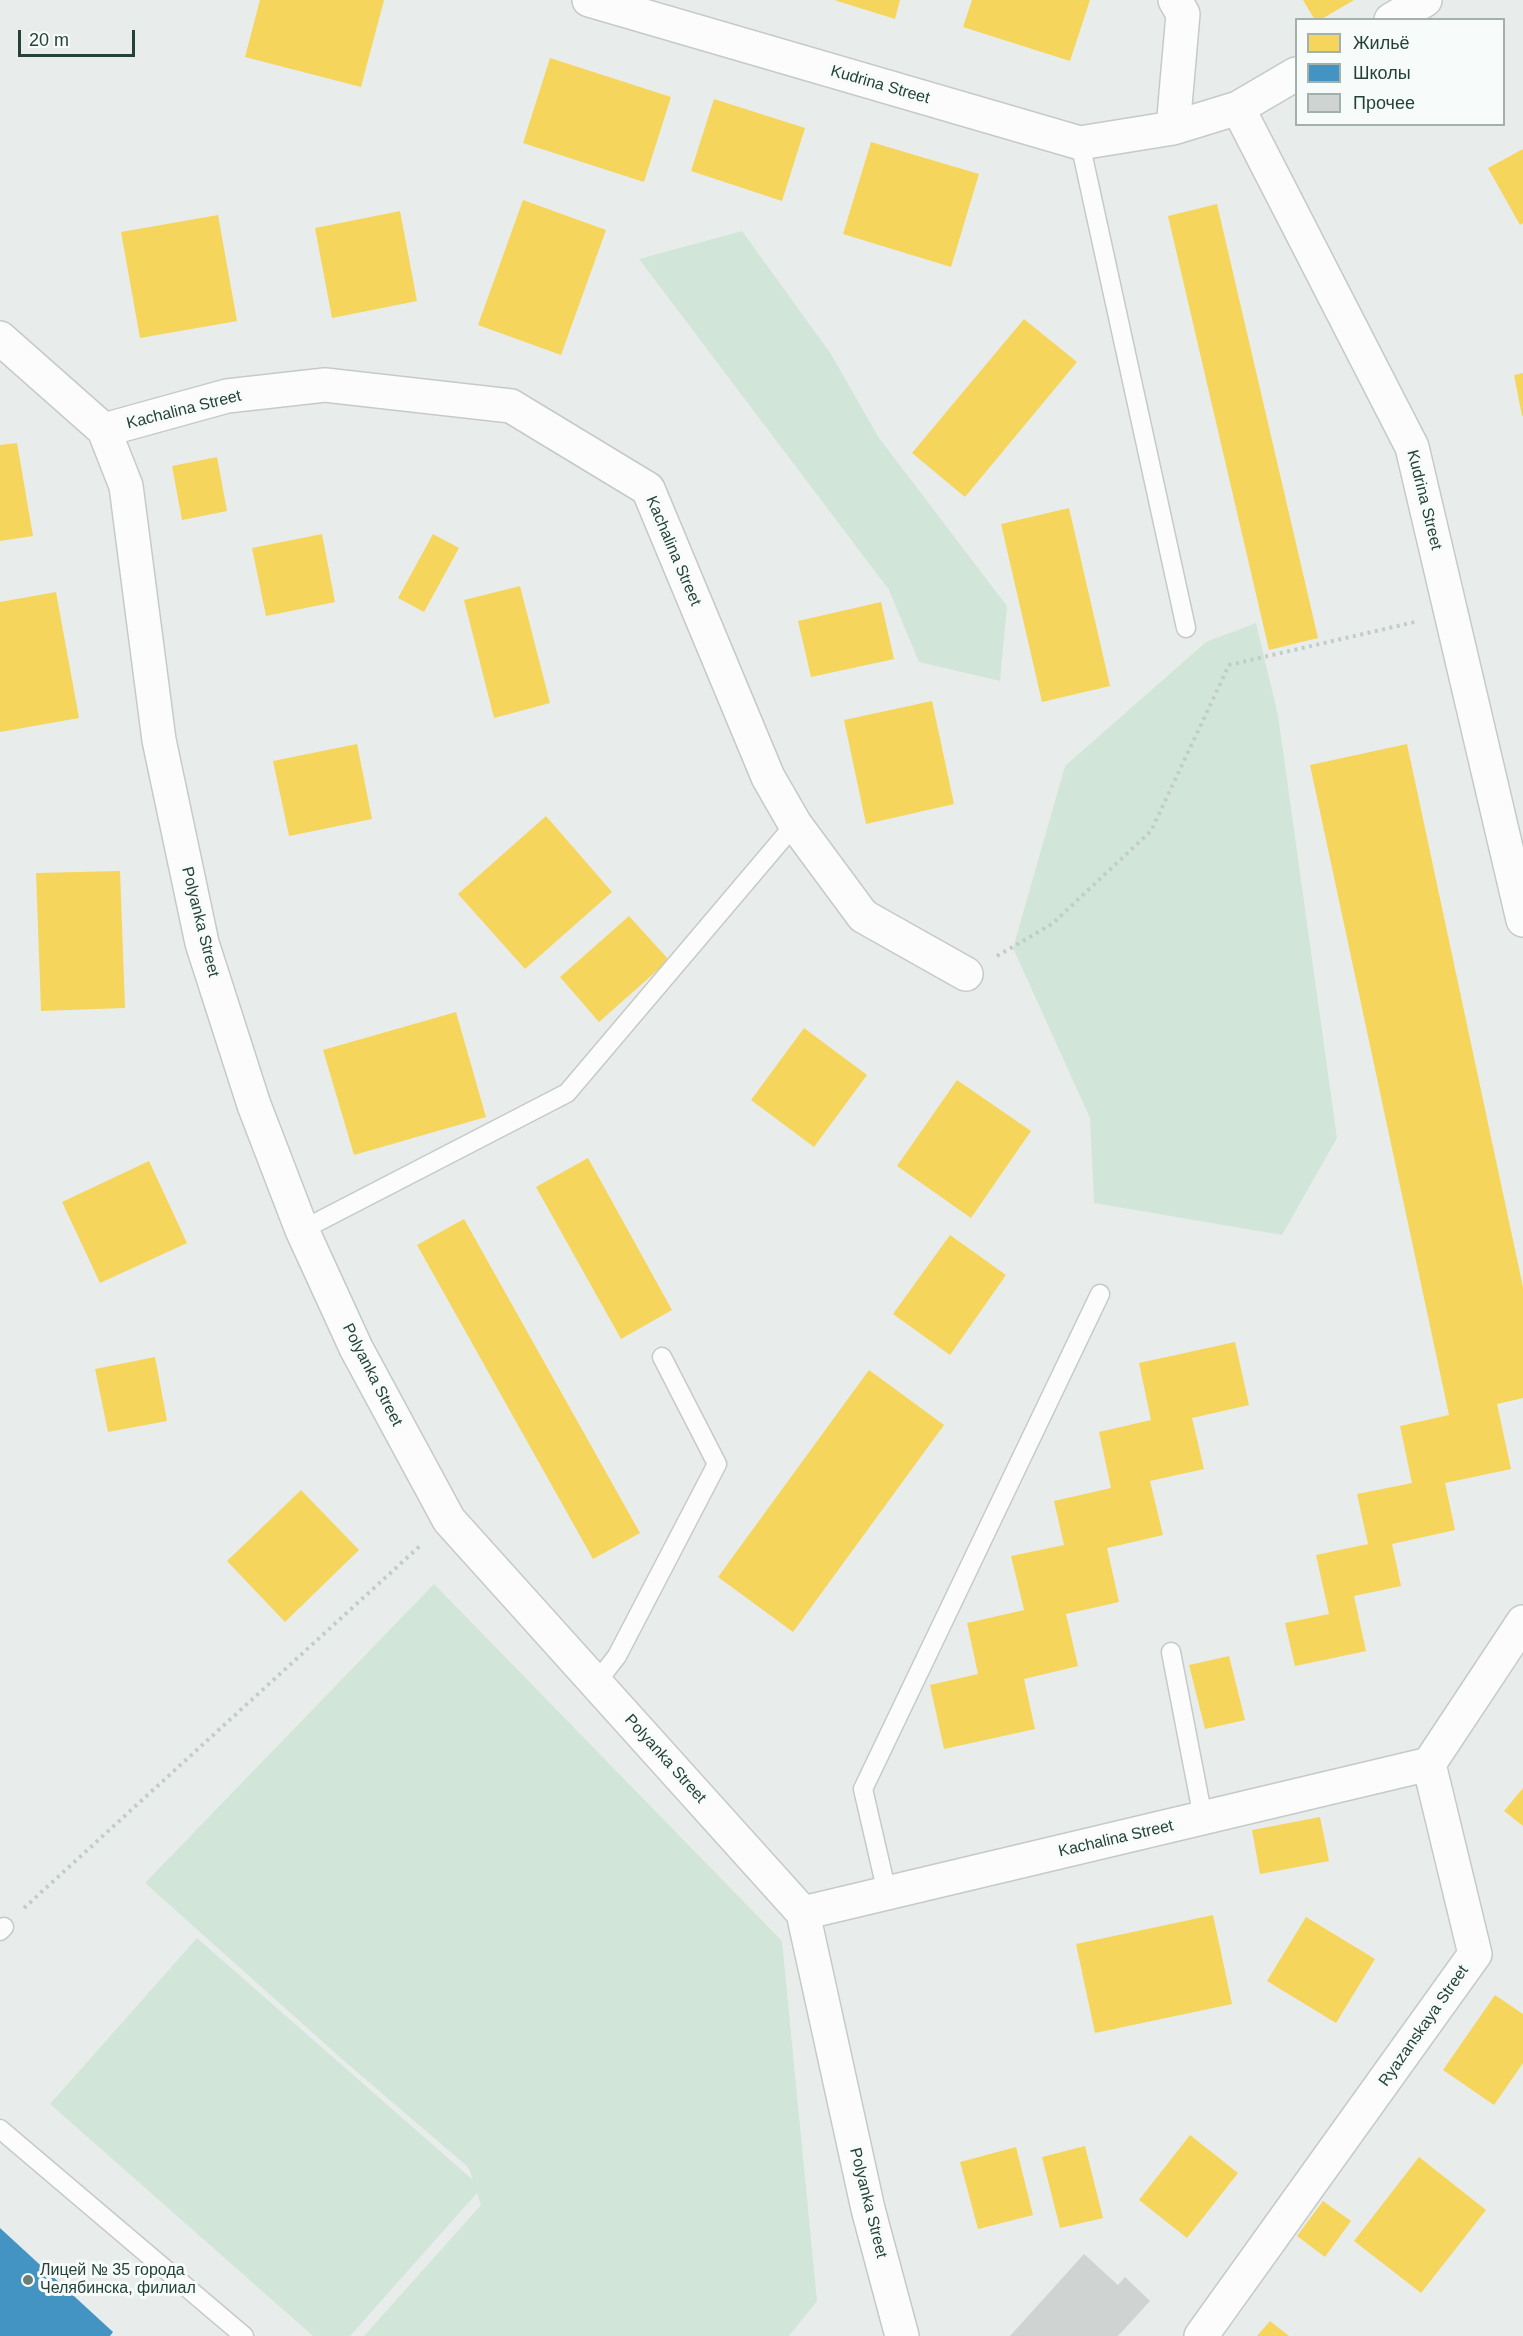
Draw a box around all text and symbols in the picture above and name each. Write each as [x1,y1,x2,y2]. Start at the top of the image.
scale bar [21,18,138,56]
legend [1295,18,1505,126]
text: 20 m [29,30,69,50]
text: Жильё [1353,33,1410,53]
street label: Kudrina Street [828,62,932,108]
text: Школы [1353,63,1411,83]
text: Прочее [1353,93,1415,113]
street label: Kachalina Street [125,386,243,434]
street label: Kudrina Street [1402,448,1446,552]
street label: Kachalina Street [641,493,705,609]
street label: Polyanka Street [177,865,223,979]
street label: Polyanka Street [338,1320,406,1430]
street label: Polyanka Street [620,1711,710,1807]
street label: Kachalina Street [1057,1816,1175,1862]
street label: Ryazanskaya Street [1375,1962,1473,2090]
street label: Polyanka Street [845,2146,891,2260]
place label: Лицей № 35 города Челябинска, филиал [40,2261,196,2299]
marker: Лицей № 35 города Челябинска, филиал [21,2273,35,2287]

